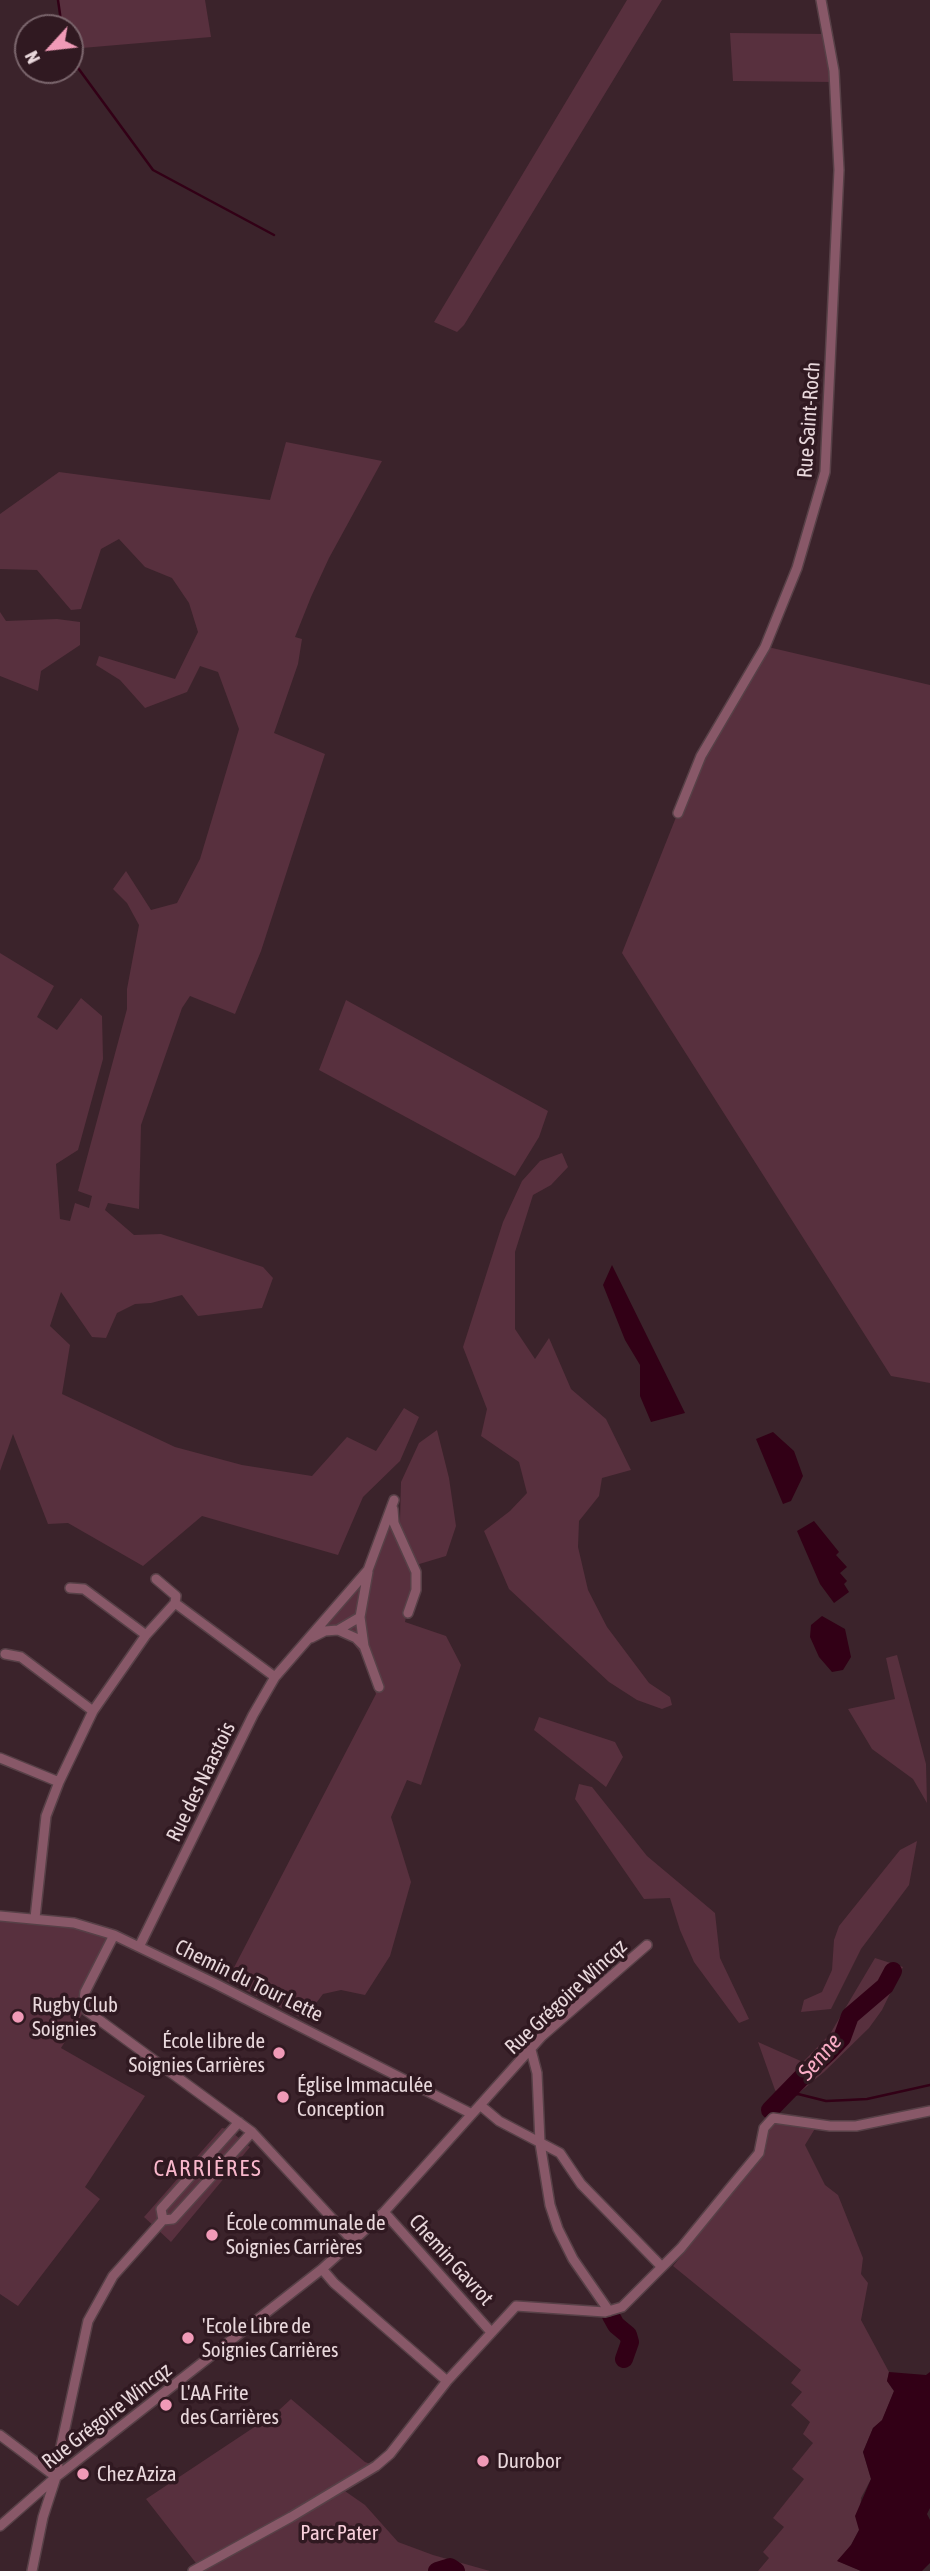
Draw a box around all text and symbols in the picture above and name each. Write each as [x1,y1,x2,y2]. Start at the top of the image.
north arrow [14,14,84,84]
text: N [20,48,44,68]
street label: Rue Saint-Roch [792,361,826,479]
street label: Rue des Naastois [161,1718,241,1846]
street label: Chemin du Tour Lette [171,1934,327,2028]
street label: Rue Grégoire Wincqz [500,1934,632,2060]
place label: Rugby Club Soignies [32,1992,118,2042]
marker: Rugby Club Soignies [10,2009,26,2025]
place label: École libre de Soignies Carrières [129,2028,265,2078]
water label: Senne [792,2028,848,2086]
marker: École libre de Soignies Carrières [271,2045,287,2061]
place label: Église Immaculée Conception [297,2072,433,2122]
marker: Église Immaculée Conception [275,2089,291,2105]
district label: CARRIÈRES [155,2155,261,2183]
street label: Chemin Gavrot [404,2209,498,2311]
place label: École communale de Soignies Carrières [226,2210,386,2260]
marker: École communale de Soignies Carrières [204,2227,220,2243]
place label: 'Ecole Libre de Soignies Carrières [202,2313,338,2363]
marker: 'Ecole Libre de Soignies Carrières [180,2330,196,2346]
street label: Rue Grégoire Wincqz [37,2358,177,2474]
place label: L'AA Frite des Carrières [180,2380,279,2430]
marker: L'AA Frite des Carrières [158,2397,174,2413]
place label: Durobor [497,2448,561,2474]
marker: Durobor [475,2453,491,2469]
place label: Chez Aziza [97,2461,177,2487]
marker: Chez Aziza [75,2466,91,2482]
park label: Parc Pater [300,2520,378,2546]

